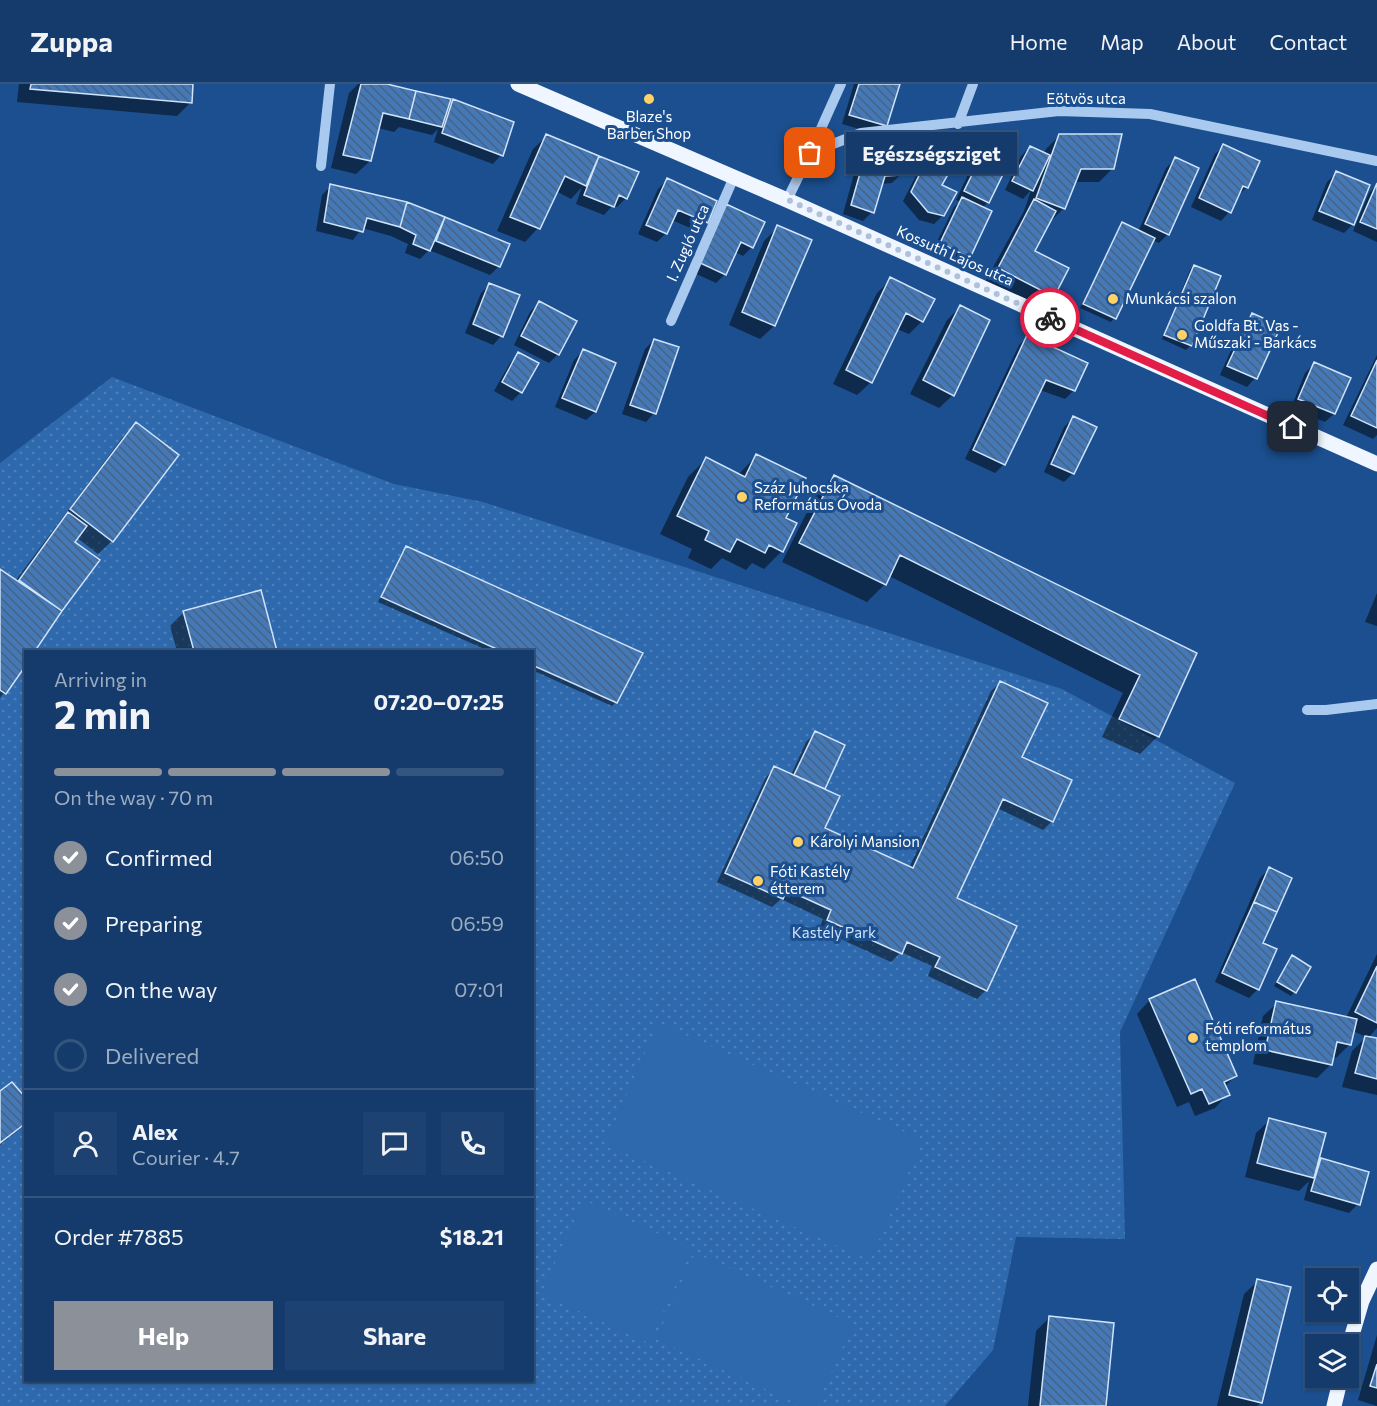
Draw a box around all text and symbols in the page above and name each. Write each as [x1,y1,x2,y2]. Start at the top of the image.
text: Zuppa [30,24,113,58]
text: Home [1010,29,1067,54]
text: Map [1100,29,1144,54]
text: About [1177,29,1236,54]
text: Contact [1269,29,1347,54]
street label: Eötvös utca [1046,89,1126,107]
marker: Blaze's Barber Shop [642,92,656,106]
place label: Blaze's Barber Shop [607,107,691,142]
pin [784,127,835,178]
callout: Egészségsziget [846,132,1017,174]
icon: bag [793,136,826,169]
text: Egészségsziget [862,141,1001,165]
street label: I. Zugló utca [662,201,712,284]
street label: Kossuth Lajos utca [894,221,1017,289]
courier [1020,288,1080,348]
place label: Munkácsi szalon [1125,289,1237,307]
marker: Munkácsi szalon [1106,292,1120,306]
icon: bike [1034,302,1067,335]
place label: Goldfa Bt. Vas - Műszaki - Barkács [1194,316,1317,351]
marker: Goldfa Bt. Vas - Műszaki - Barkács [1175,328,1189,342]
pin [1267,401,1318,452]
icon: home [1276,410,1309,443]
place label: Száz Juhocska Református Óvoda [754,478,882,513]
marker: Száz Juhocska Református Óvoda [735,490,749,504]
text: Arriving in [54,667,147,691]
text: 07:20–07:25 [374,688,504,715]
text: 2 min [54,689,151,737]
text: On the way · 70 m [54,785,213,809]
place label: Károlyi Mansion [810,832,920,850]
marker: Károlyi Mansion [791,835,805,849]
icon: check [54,841,87,874]
text: Confirmed [105,844,212,871]
text: 06:50 [450,845,504,869]
place label: Fóti Kastély étterem [770,862,850,897]
marker: Fóti Kastély étterem [751,874,765,888]
icon: check [54,907,87,940]
text: Preparing [105,910,202,937]
text: 06:59 [450,911,504,935]
park label: Kastély Park [792,923,876,941]
icon: check [54,973,87,1006]
text: On the way [105,976,217,1003]
text: 07:01 [454,977,504,1001]
place label: Fóti református templom [1205,1019,1311,1054]
marker: Fóti református templom [1186,1031,1200,1045]
text: Delivered [105,1042,199,1069]
button: person [54,1112,117,1175]
button: chat [363,1112,426,1175]
button: phone [441,1112,504,1175]
text: Alex [132,1118,178,1145]
text: Courier · 4.7 [132,1145,240,1169]
text: Order #7885 [54,1223,184,1250]
text: $18.21 [440,1223,504,1250]
map controls [1305,1268,1359,1388]
button: locate [1305,1268,1359,1322]
button: Help [54,1301,273,1370]
button: Share [285,1301,504,1370]
button: layers [1305,1334,1359,1388]

